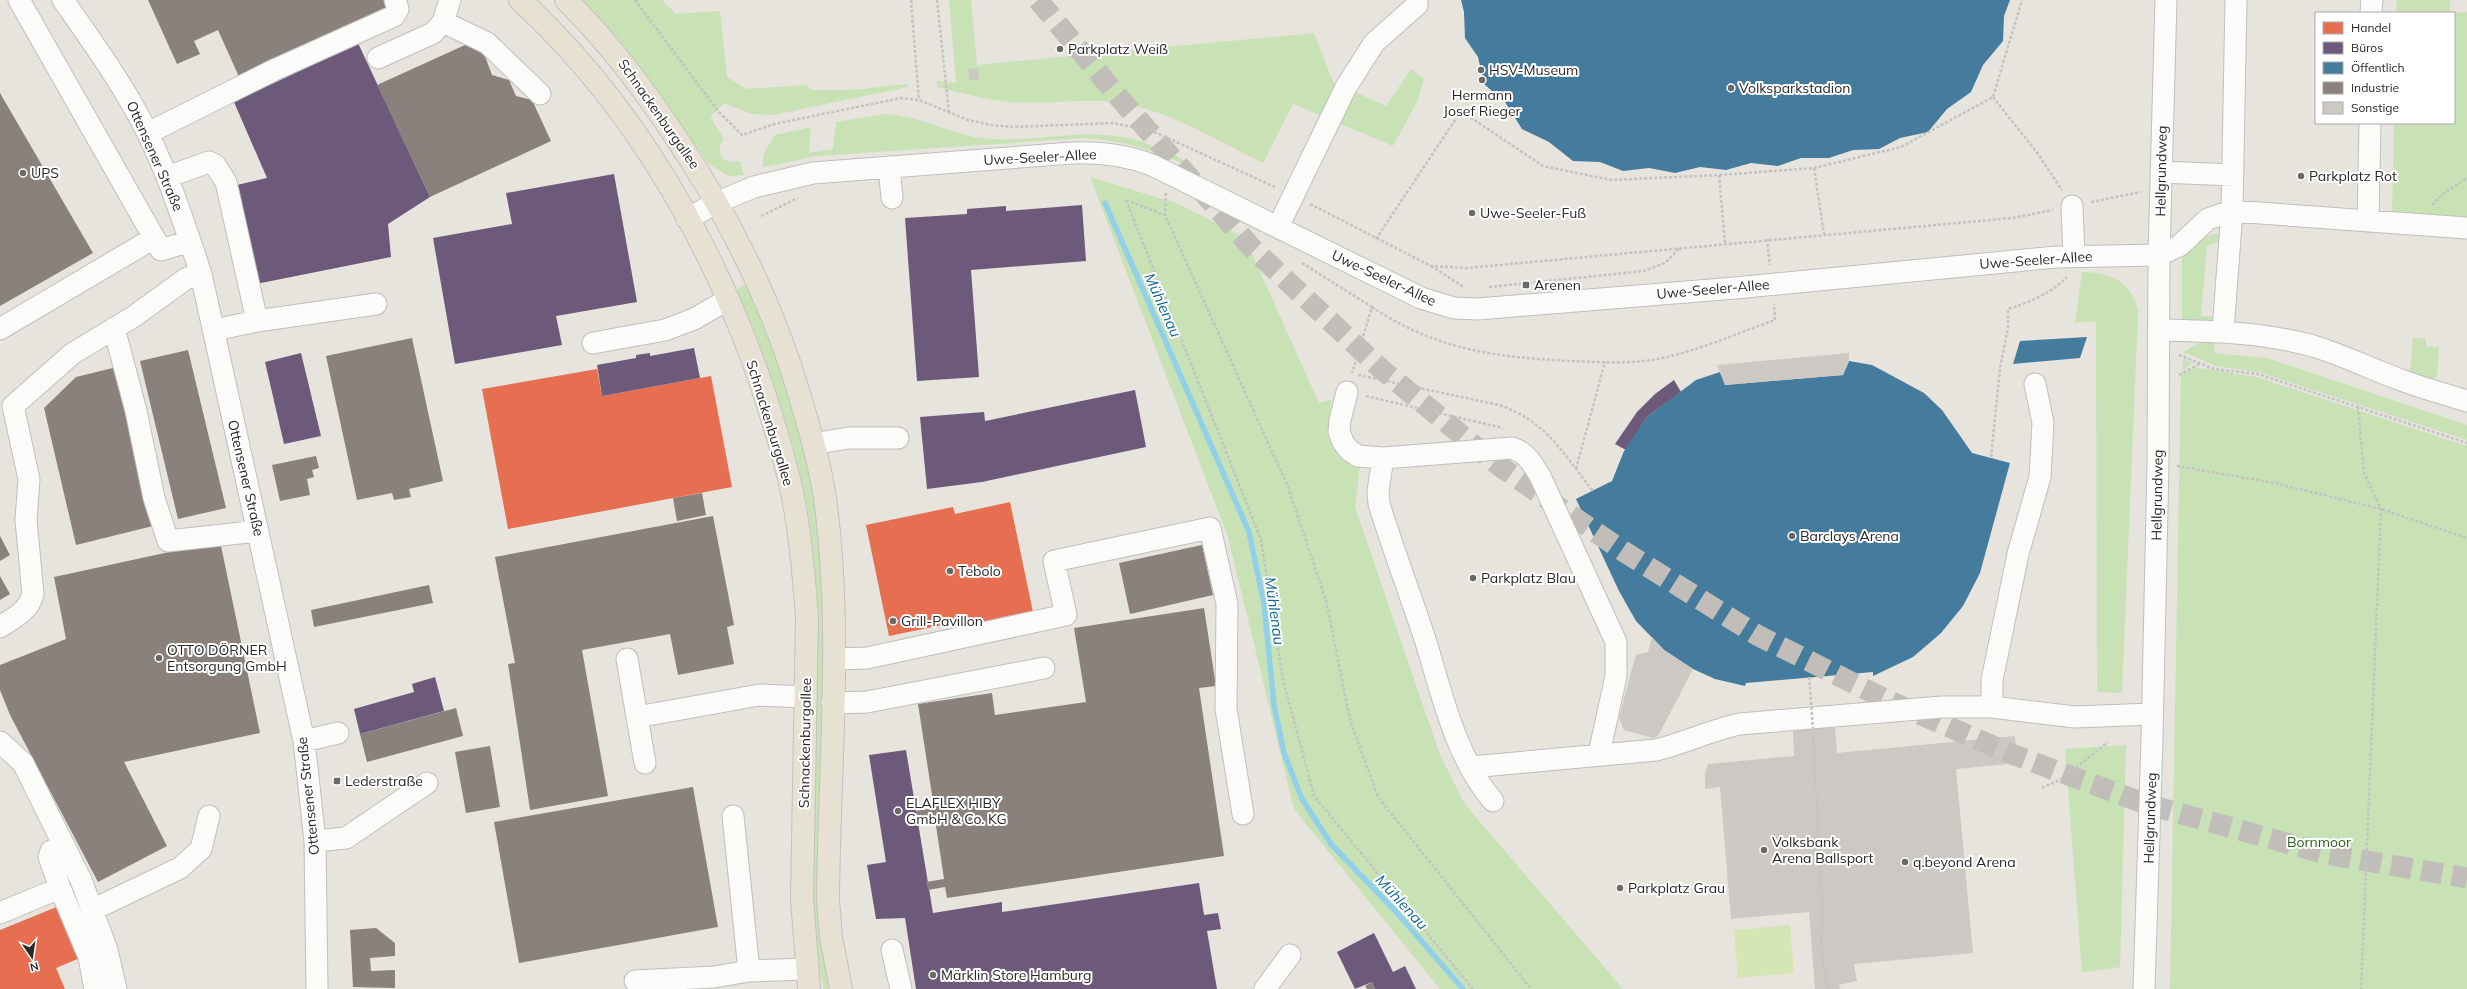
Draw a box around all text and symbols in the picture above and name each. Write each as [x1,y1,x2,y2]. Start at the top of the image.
legend [2315,12,2455,124]
text: Handel [2351,20,2391,35]
place label: Parkplatz Weiß [1068,40,1168,58]
text: Büros [2351,40,2383,55]
marker: Parkplatz Weiß [1055,44,1065,54]
street label: Schnackenburgallee [614,55,704,173]
text: Öffentlich [2351,60,2404,75]
place label: HSV-Museum [1489,61,1578,79]
marker: HSV-Museum [1476,65,1486,75]
marker: Hermann Josef Rieger [1477,75,1487,85]
place label: Volksparkstadion [1739,79,1850,97]
text: Industrie [2351,80,2399,95]
marker: Volksparkstadion [1726,83,1736,93]
place label: Hermann Josef Rieger [1443,86,1522,120]
street label: Ottensener Straße [123,98,187,214]
text: Sonstige [2351,100,2399,115]
street label: Hellgrundweg [2151,125,2171,217]
street label: Uwe-Seeler-Allee [983,145,1097,169]
place label: UPS [31,164,59,182]
place label: Parkplatz Rot [2309,167,2397,185]
marker: UPS [18,168,28,178]
marker: Parkplatz Rot [2296,171,2306,181]
place label: Uwe-Seeler-Fuß [1480,204,1586,222]
marker: Uwe-Seeler-Fuß [1467,208,1477,218]
street label: Uwe-Seeler-Allee [1329,246,1439,310]
street label: Uwe-Seeler-Allee [1979,247,2093,273]
water label: Mühlenau [1140,270,1186,340]
street label: Uwe-Seeler-Allee [1656,275,1770,303]
place label: Arenen [1534,276,1581,294]
marker: Arenen [1521,280,1531,290]
street label: Schnackenburgallee [742,358,798,488]
street label: Ottensener Straße [224,418,268,538]
street label: Hellgrundweg [2147,449,2167,541]
place label: Barclays Arena [1800,527,1899,545]
marker: Barclays Arena [1787,531,1797,541]
place label: Tebolo [958,562,1001,580]
marker: Tebolo [945,566,955,576]
place label: Parkplatz Blau [1481,569,1576,587]
marker: Parkplatz Blau [1468,573,1478,583]
water label: Mühlenau [1261,576,1289,647]
place label: Grill-Pavillon [901,612,983,630]
marker: Grill-Pavillon [888,616,898,626]
place label: OTTO DÖRNER Entsorgung GmbH [167,641,287,675]
marker: OTTO DÖRNER Entsorgung GmbH [154,653,164,663]
street label: Schnackenburgallee [795,678,815,808]
street label: Ottensener Straße [293,736,323,856]
place label: Lederstraße [345,772,423,790]
street label: Hellgrundweg [2139,772,2161,864]
marker: Lederstraße [332,776,342,786]
place label: ELAFLEX HIBY GmbH & Co. KG [906,794,1007,828]
marker: ELAFLEX HIBY GmbH & Co. KG [893,806,903,816]
place label: Volksbank Arena Ballsport [1772,833,1874,867]
park label: Bornmoor [2287,833,2352,851]
marker: Volksbank Arena Ballsport [1759,845,1769,855]
place label: q.beyond Arena [1913,853,2016,871]
marker: q.beyond Arena [1900,857,1910,867]
water label: Mühlenau [1372,870,1433,934]
place label: Parkplatz Grau [1628,879,1725,897]
marker: Parkplatz Grau [1615,883,1625,893]
north arrow [12,937,52,977]
text: N [29,959,40,974]
place label: Märklin Store Hamburg [941,966,1091,984]
marker: Märklin Store Hamburg [928,970,938,980]

